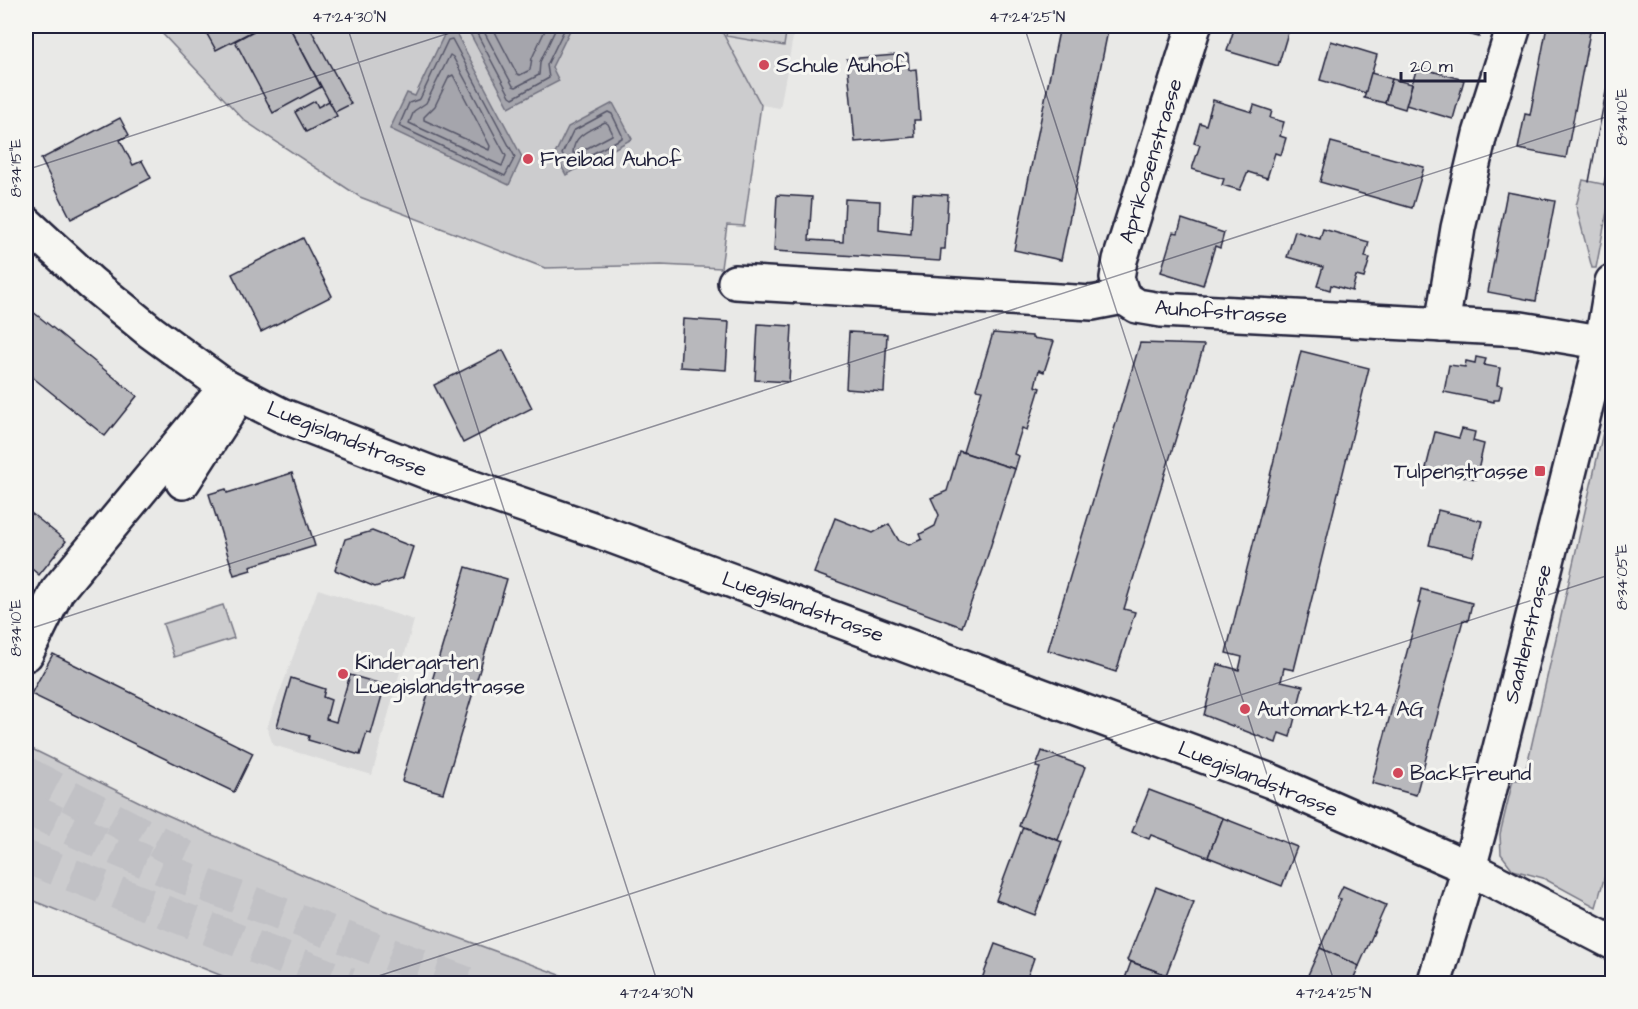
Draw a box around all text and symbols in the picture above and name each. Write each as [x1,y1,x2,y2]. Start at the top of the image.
text: 47°24'30"N [312,7,386,28]
text: 47°24'25"N [989,7,1065,28]
scale bar [1401,45,1485,83]
place label: Schule Auhof [776,51,906,80]
text: 20 m [1410,54,1453,79]
marker: Schule Auhof [757,58,771,72]
street label: Aprikosenstrasse [1112,75,1191,247]
text: 8°34'10"E [1612,88,1633,146]
text: 8°34'15"E [6,139,27,197]
place label: Freibad Auhof [540,145,682,174]
marker: Freibad Auhof [521,152,535,166]
street label: Auhofstrasse [1154,293,1288,331]
street label: Luegislandstrasse [262,394,431,486]
place label: Tulpenstrasse [1394,457,1528,487]
marker: Tulpenstrasse [1533,464,1547,478]
text: 8°34'05"E [1612,544,1633,610]
street label: Saatlenstrasse [1497,561,1559,707]
street label: Luegislandstrasse [717,564,888,652]
text: 8°34'10"E [6,599,27,657]
place label: Kindergarten Luegislandstrasse [355,648,525,703]
marker: Kindergarten Luegislandstrasse [336,667,350,681]
place label: Automarkt24 AG [1257,695,1425,724]
marker: Automarkt24 AG [1238,702,1252,716]
street label: Luegislandstrasse [1173,734,1342,826]
place label: BackFreund [1410,759,1531,788]
marker: BackFreund [1391,766,1405,780]
text: 47°24'30"N [619,983,693,1004]
text: 47°24'25"N [1295,983,1371,1004]

